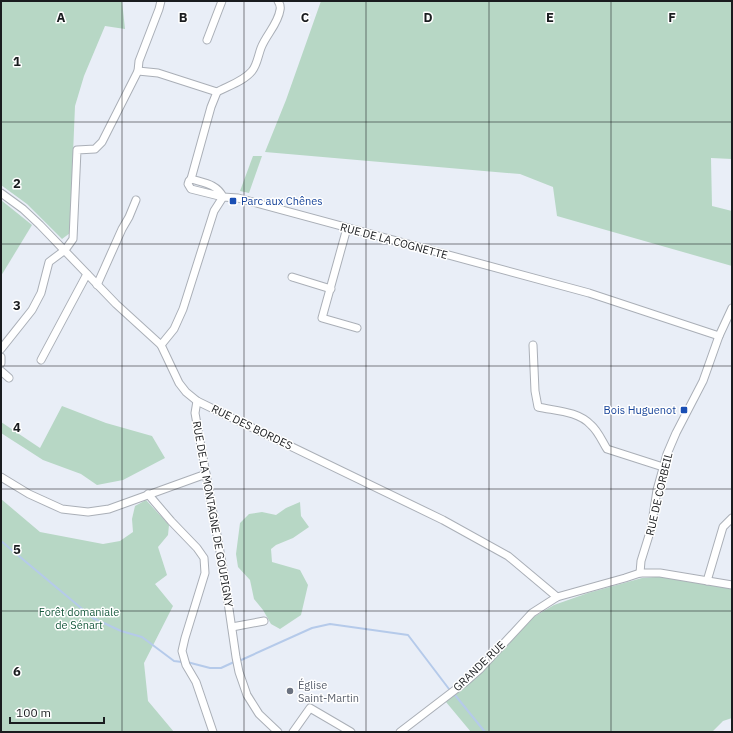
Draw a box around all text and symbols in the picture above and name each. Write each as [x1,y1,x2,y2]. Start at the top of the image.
text: A [57,9,66,26]
text: B [179,9,188,26]
text: C [301,9,310,26]
text: D [423,9,433,26]
text: E [546,9,554,26]
text: F [668,9,676,26]
text: 1 [13,53,21,70]
text: 2 [13,175,21,192]
place label: Parc aux Chênes [241,194,323,208]
marker: Parc aux Chênes [228,196,238,206]
street label: RUE DE LA COGNETTE [339,220,449,262]
text: 3 [13,297,21,314]
street label: RUE DES BORDES [209,401,295,453]
place label: Bois Huguenot [604,403,676,417]
marker: Bois Huguenot [679,405,689,415]
text: 4 [13,419,21,436]
street label: RUE DE LA MONTAGNE DE GOUPIGNY [190,420,236,609]
street label: RUE DE CORBEIL [643,451,675,537]
text: 5 [13,541,21,558]
park label: Forêt domaniale de Sénart [39,605,119,632]
street label: GRANDE RUE [450,638,508,694]
text: 6 [13,663,21,680]
place label: Église Saint-Martin [298,678,359,705]
marker: Église Saint-Martin [285,686,295,696]
scale bar [10,699,104,725]
text: 100 m [16,705,51,720]

